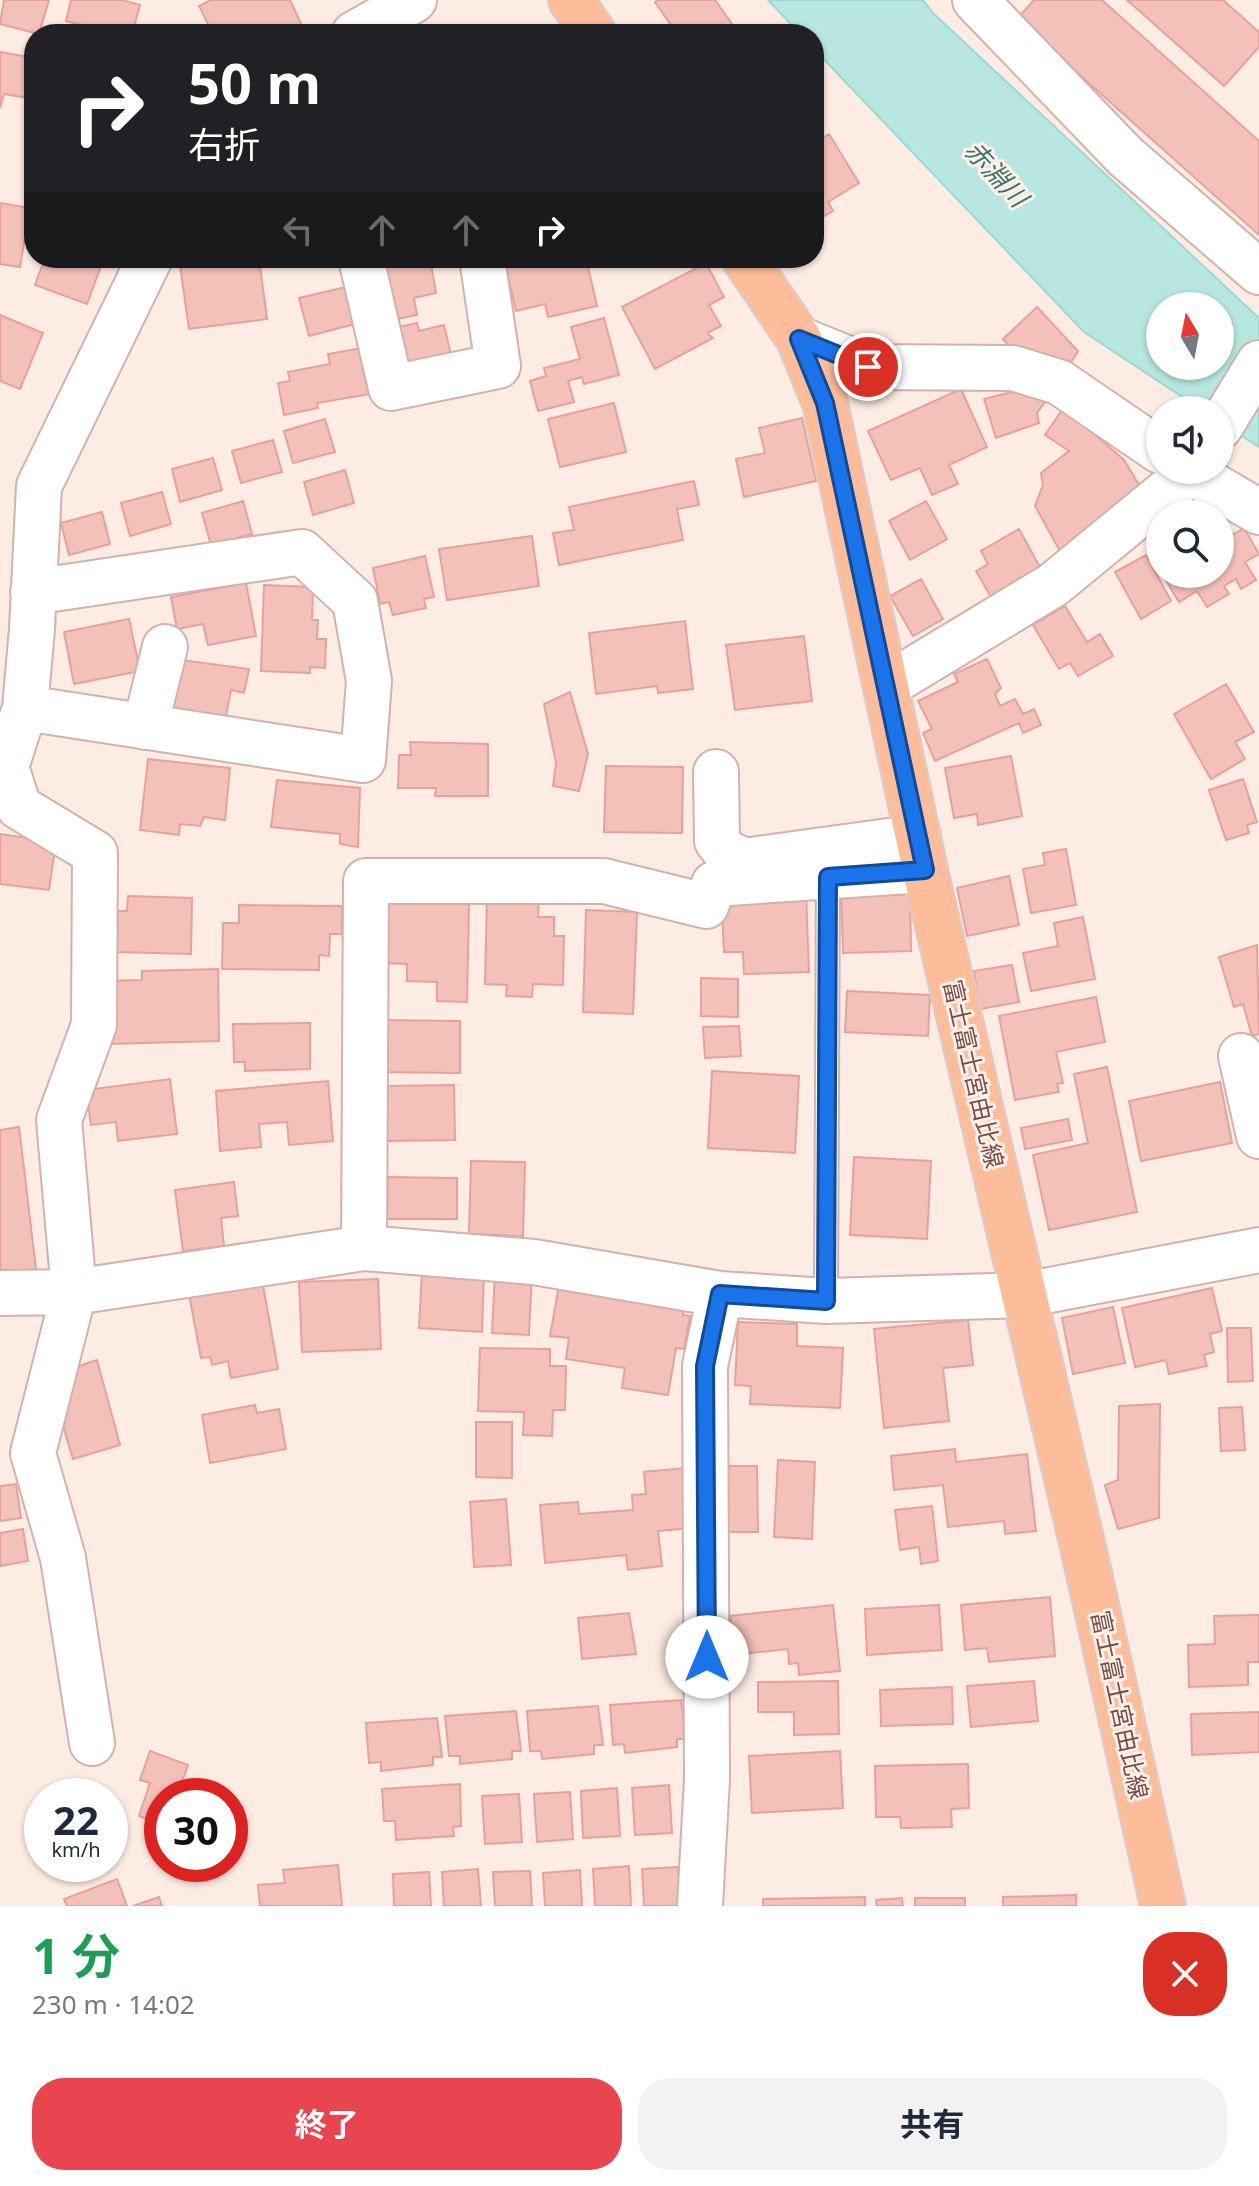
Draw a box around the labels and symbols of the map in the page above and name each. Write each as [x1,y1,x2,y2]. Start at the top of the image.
water label: 赤淵川 [957,133,1039,216]
north arrow [1146,292,1234,380]
pin [834,333,902,401]
street label: 富士富士宮由比線 [937,976,1012,1171]
street label: 富士富士宮由比線 [1084,1607,1157,1802]
position arrow [665,1615,749,1699]
speed limit sign: 30 [144,1778,248,1882]

